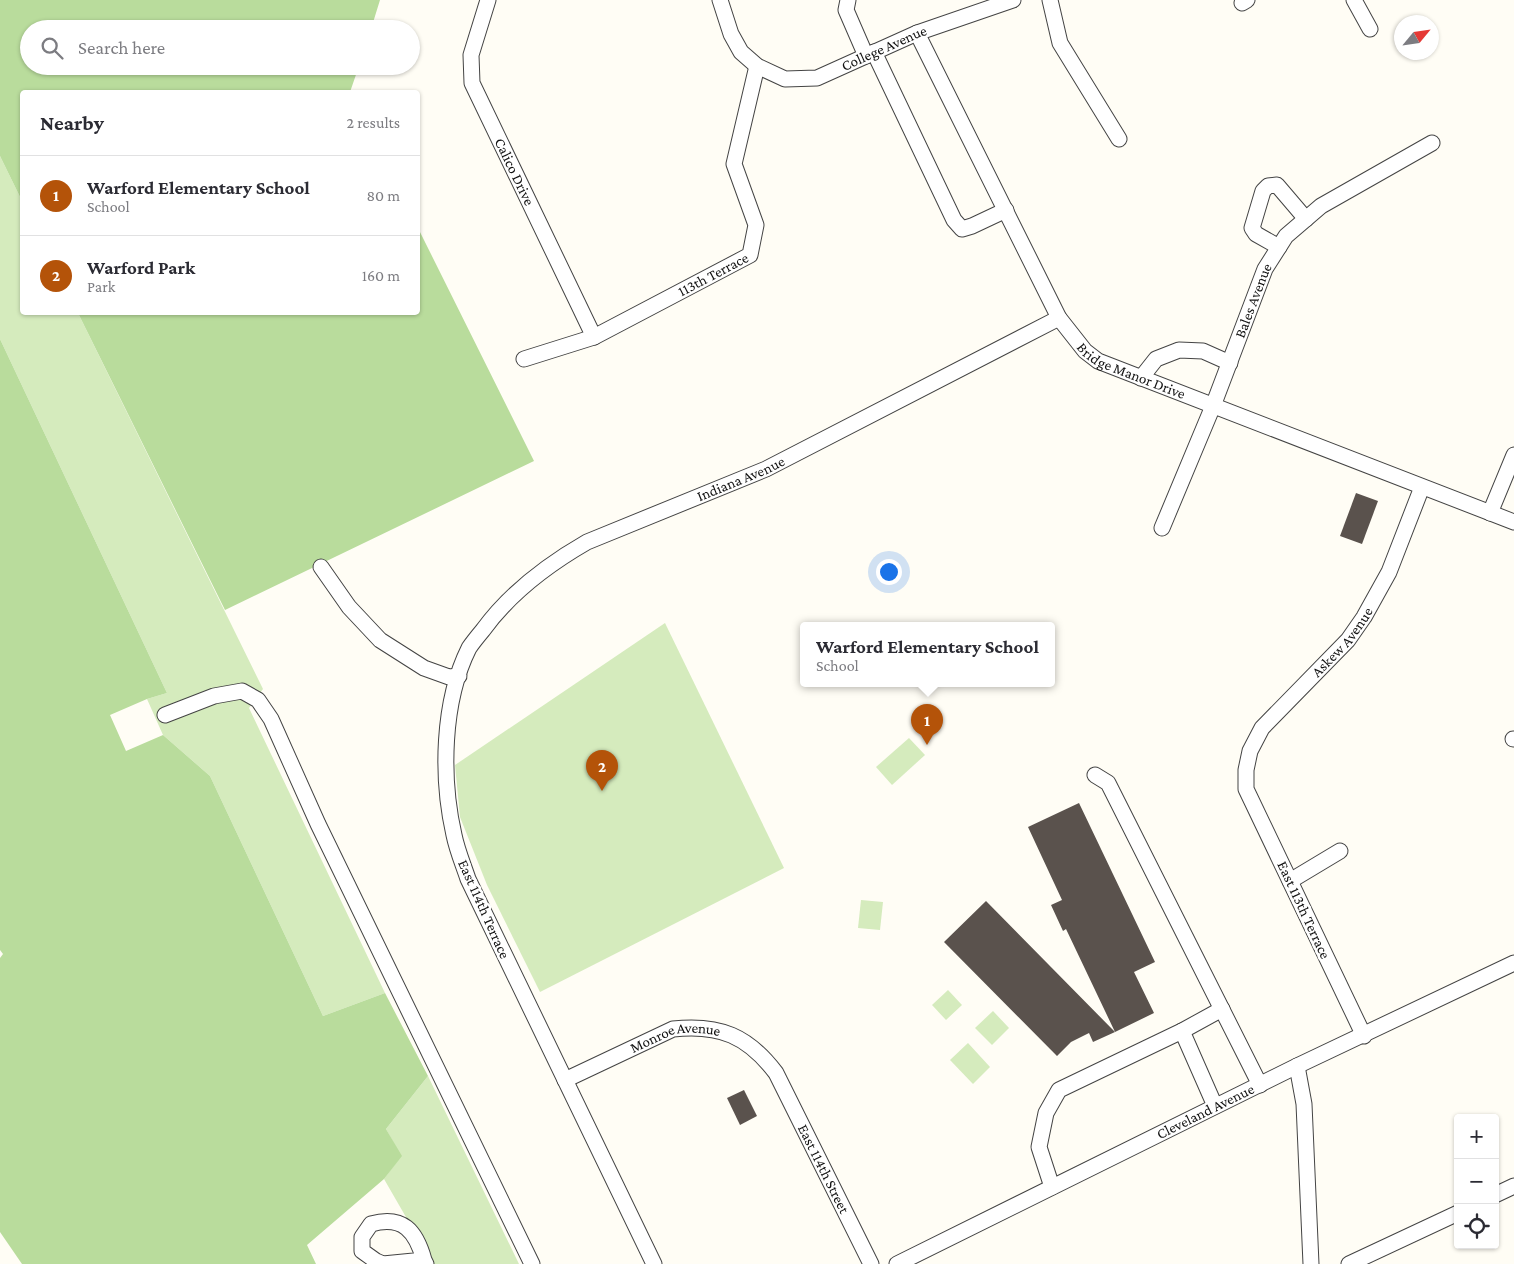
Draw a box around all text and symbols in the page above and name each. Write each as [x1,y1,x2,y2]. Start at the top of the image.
north arrow [1394,15,1439,60]
search box [20,20,420,75]
street label: College Avenue [839,22,929,74]
icon: search [38,34,66,62]
text: Search here [78,37,165,58]
text: Nearby [40,111,104,135]
text: 2 results [347,114,400,131]
street label: Calico Drive [492,135,538,208]
text: Warford Elementary School [87,177,310,198]
text: 1 [53,187,59,204]
text: 80 m [366,187,400,204]
text: School [87,198,130,215]
street label: 113th Terrace [675,249,751,299]
text: Warford Park [87,257,195,278]
street label: Bales Avenue [1232,260,1275,340]
text: 2 [52,267,60,284]
text: 160 m [362,267,400,284]
text: Park [87,278,115,295]
street label: Bridge Manor Drive [1074,340,1188,402]
street label: Indiana Avenue [695,453,788,504]
your location [876,559,902,585]
street label: Askew Avenue [1309,604,1376,680]
popup [800,622,1055,687]
text: Warford Elementary School [816,636,1039,657]
text: School [816,657,859,674]
pin: 1 [911,704,943,745]
pin: 2 [586,750,618,791]
street label: East 114th Terrace [455,857,513,961]
street label: East 113th Terrace [1274,859,1334,962]
street label: Monroe Avenue [628,1020,723,1056]
street label: Cleveland Avenue [1154,1080,1257,1142]
map controls [1454,1114,1499,1249]
button: + [1454,1114,1499,1159]
street label: East 114th Street [795,1122,853,1217]
button: − [1454,1159,1499,1204]
button: locate [1454,1204,1499,1249]

